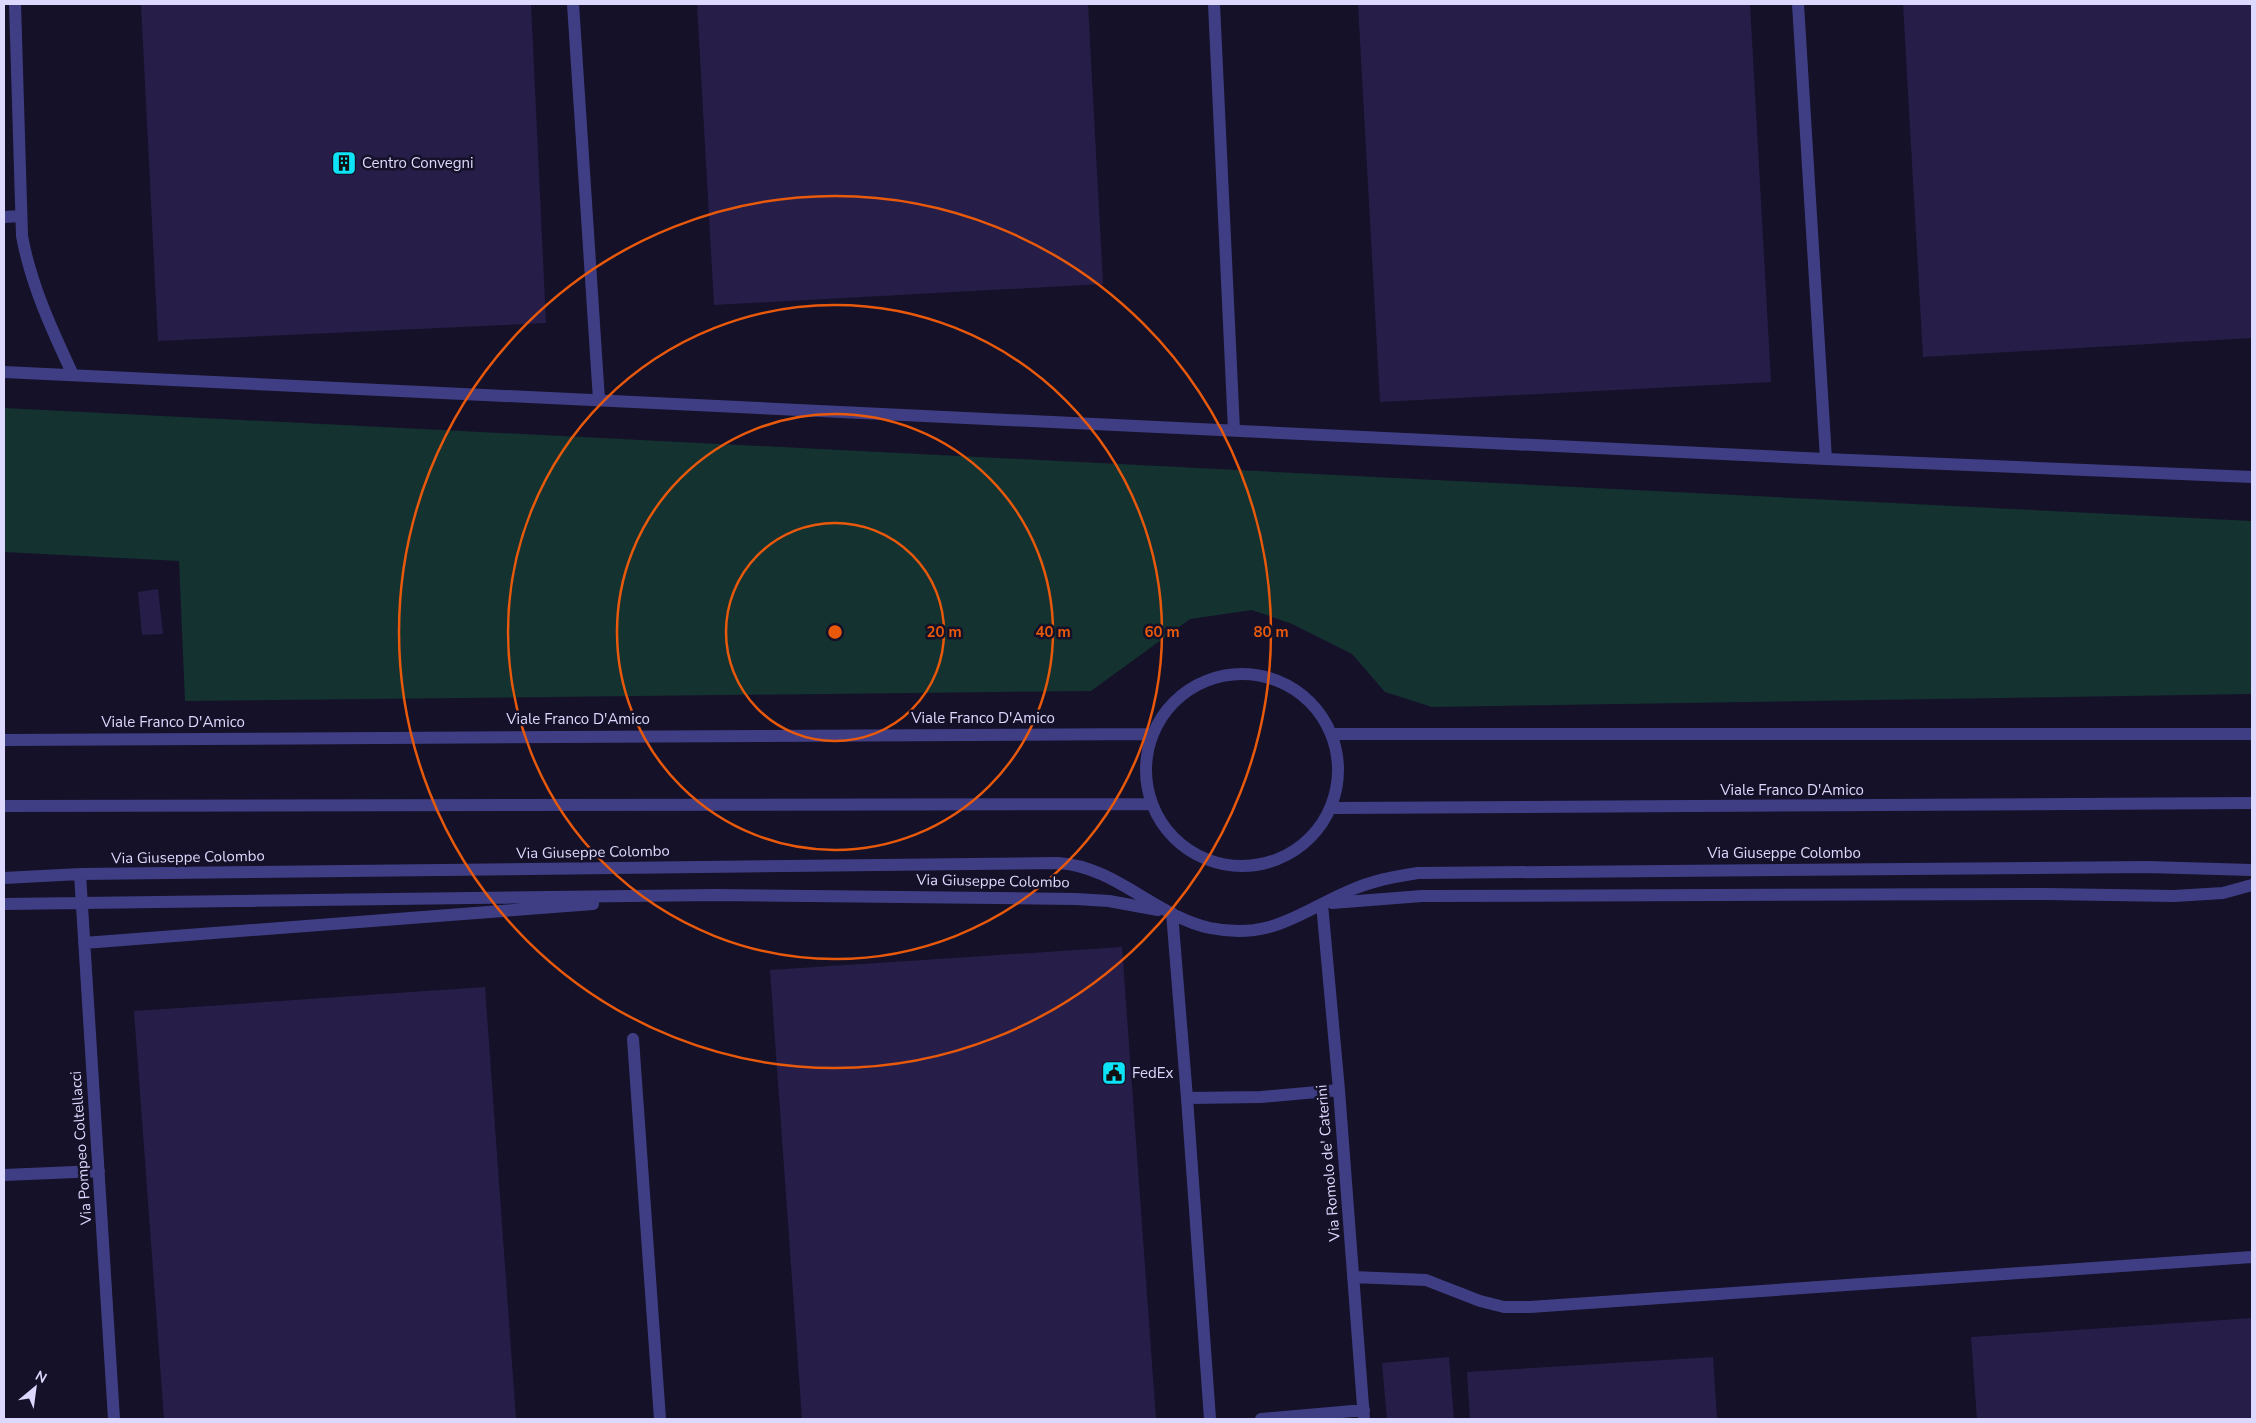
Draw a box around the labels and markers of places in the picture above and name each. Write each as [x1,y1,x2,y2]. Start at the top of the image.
building icon: Centro Convegni [331,150,357,176]
place label: Centro Convegni [362,153,474,173]
centre of rings [826,623,844,641]
public building icon: FedEx [1101,1060,1127,1086]
place label: FedEx [1132,1063,1173,1083]

